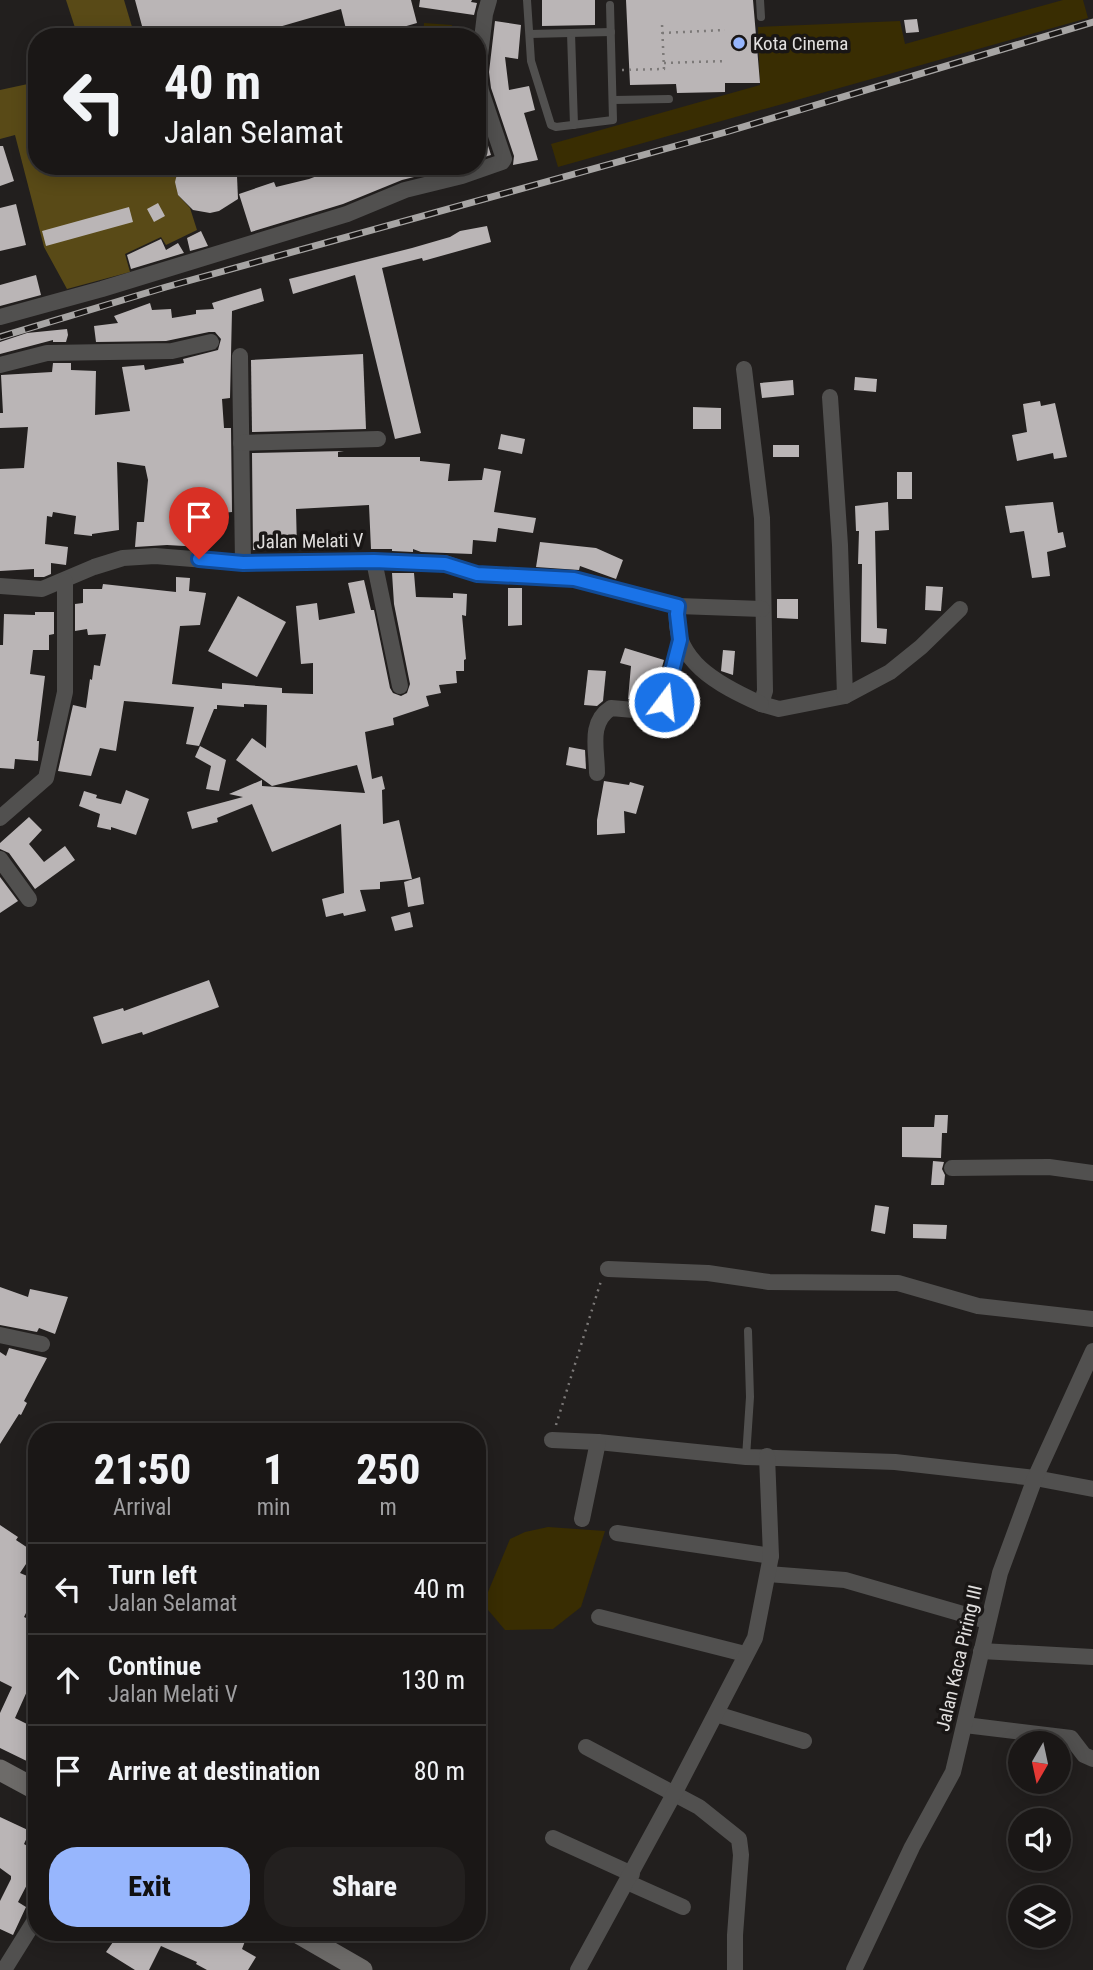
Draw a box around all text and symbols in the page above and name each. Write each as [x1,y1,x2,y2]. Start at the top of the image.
place label: Kota Cinema [753,32,848,55]
marker: Kota Cinema [731,35,747,51]
text: 40 m [164,54,261,111]
icon: left [49,56,140,147]
text: Jalan Selamat [164,113,343,151]
pin [169,487,229,559]
icon: arrive [180,498,218,536]
street label: Jalan Melati V [256,529,364,553]
position arrow [627,665,701,739]
text: 21:50 [94,1445,191,1494]
text: 1 [263,1445,284,1494]
text: 250 [356,1445,420,1494]
text: Arrival [113,1494,172,1521]
text: min [257,1494,290,1521]
text: m [380,1494,397,1521]
text: Turn left [108,1560,197,1590]
icon: left [49,1570,87,1608]
text: 40 m [414,1574,465,1604]
street label: Jalan Kaca Piring III [931,1583,987,1733]
text: Jalan Selamat [108,1590,237,1617]
text: Continue [108,1651,201,1681]
icon: ahead [49,1661,87,1699]
text: 130 m [401,1665,465,1695]
text: Jalan Melati V [108,1681,238,1708]
north arrow [1008,1731,1071,1794]
map controls [1008,1731,1071,1948]
icon: arrive [49,1752,87,1790]
text: Arrive at destination [108,1756,320,1786]
text: 80 m [414,1756,465,1786]
button: sound [1008,1808,1071,1871]
button: Exit [49,1847,250,1927]
button: Share [264,1847,465,1927]
button: layers [1008,1885,1071,1948]

